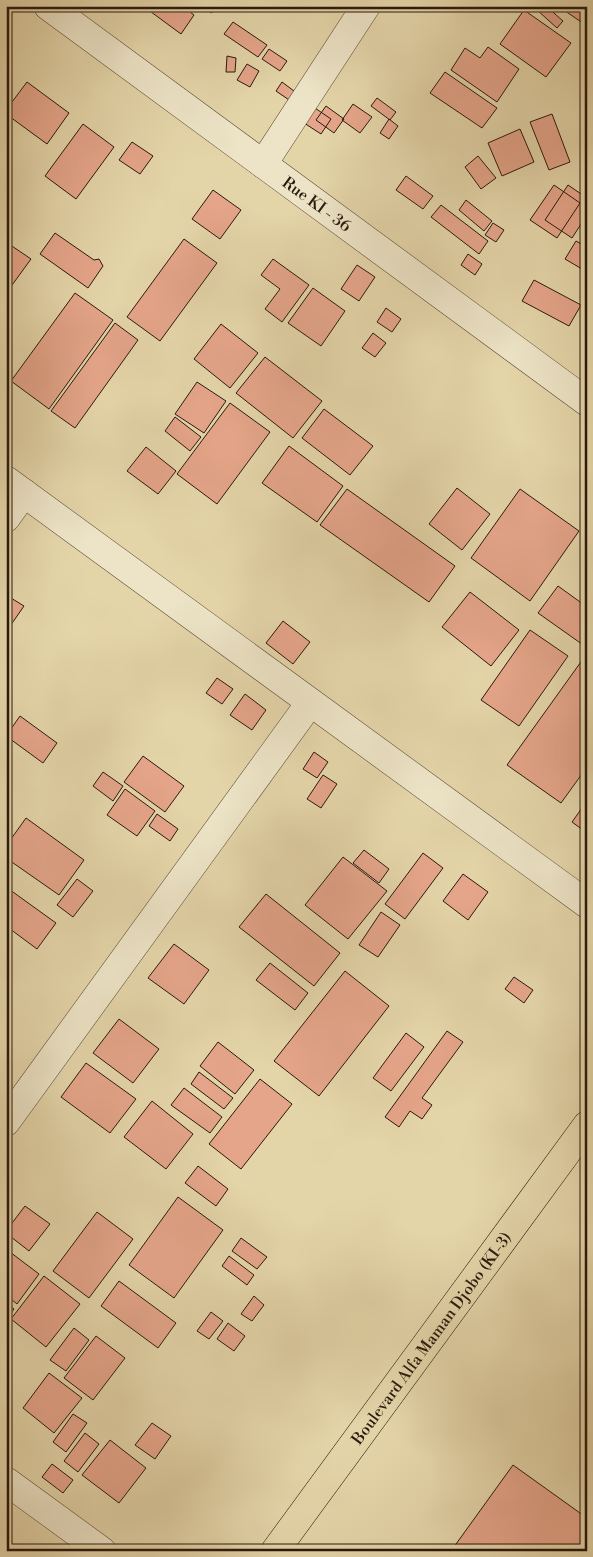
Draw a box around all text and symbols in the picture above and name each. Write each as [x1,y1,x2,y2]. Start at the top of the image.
street label: Rue KI - 36 [278,173,355,237]
street label: Boulevard Alfa Maman Djobo (KI-3) [347,1228,516,1450]

